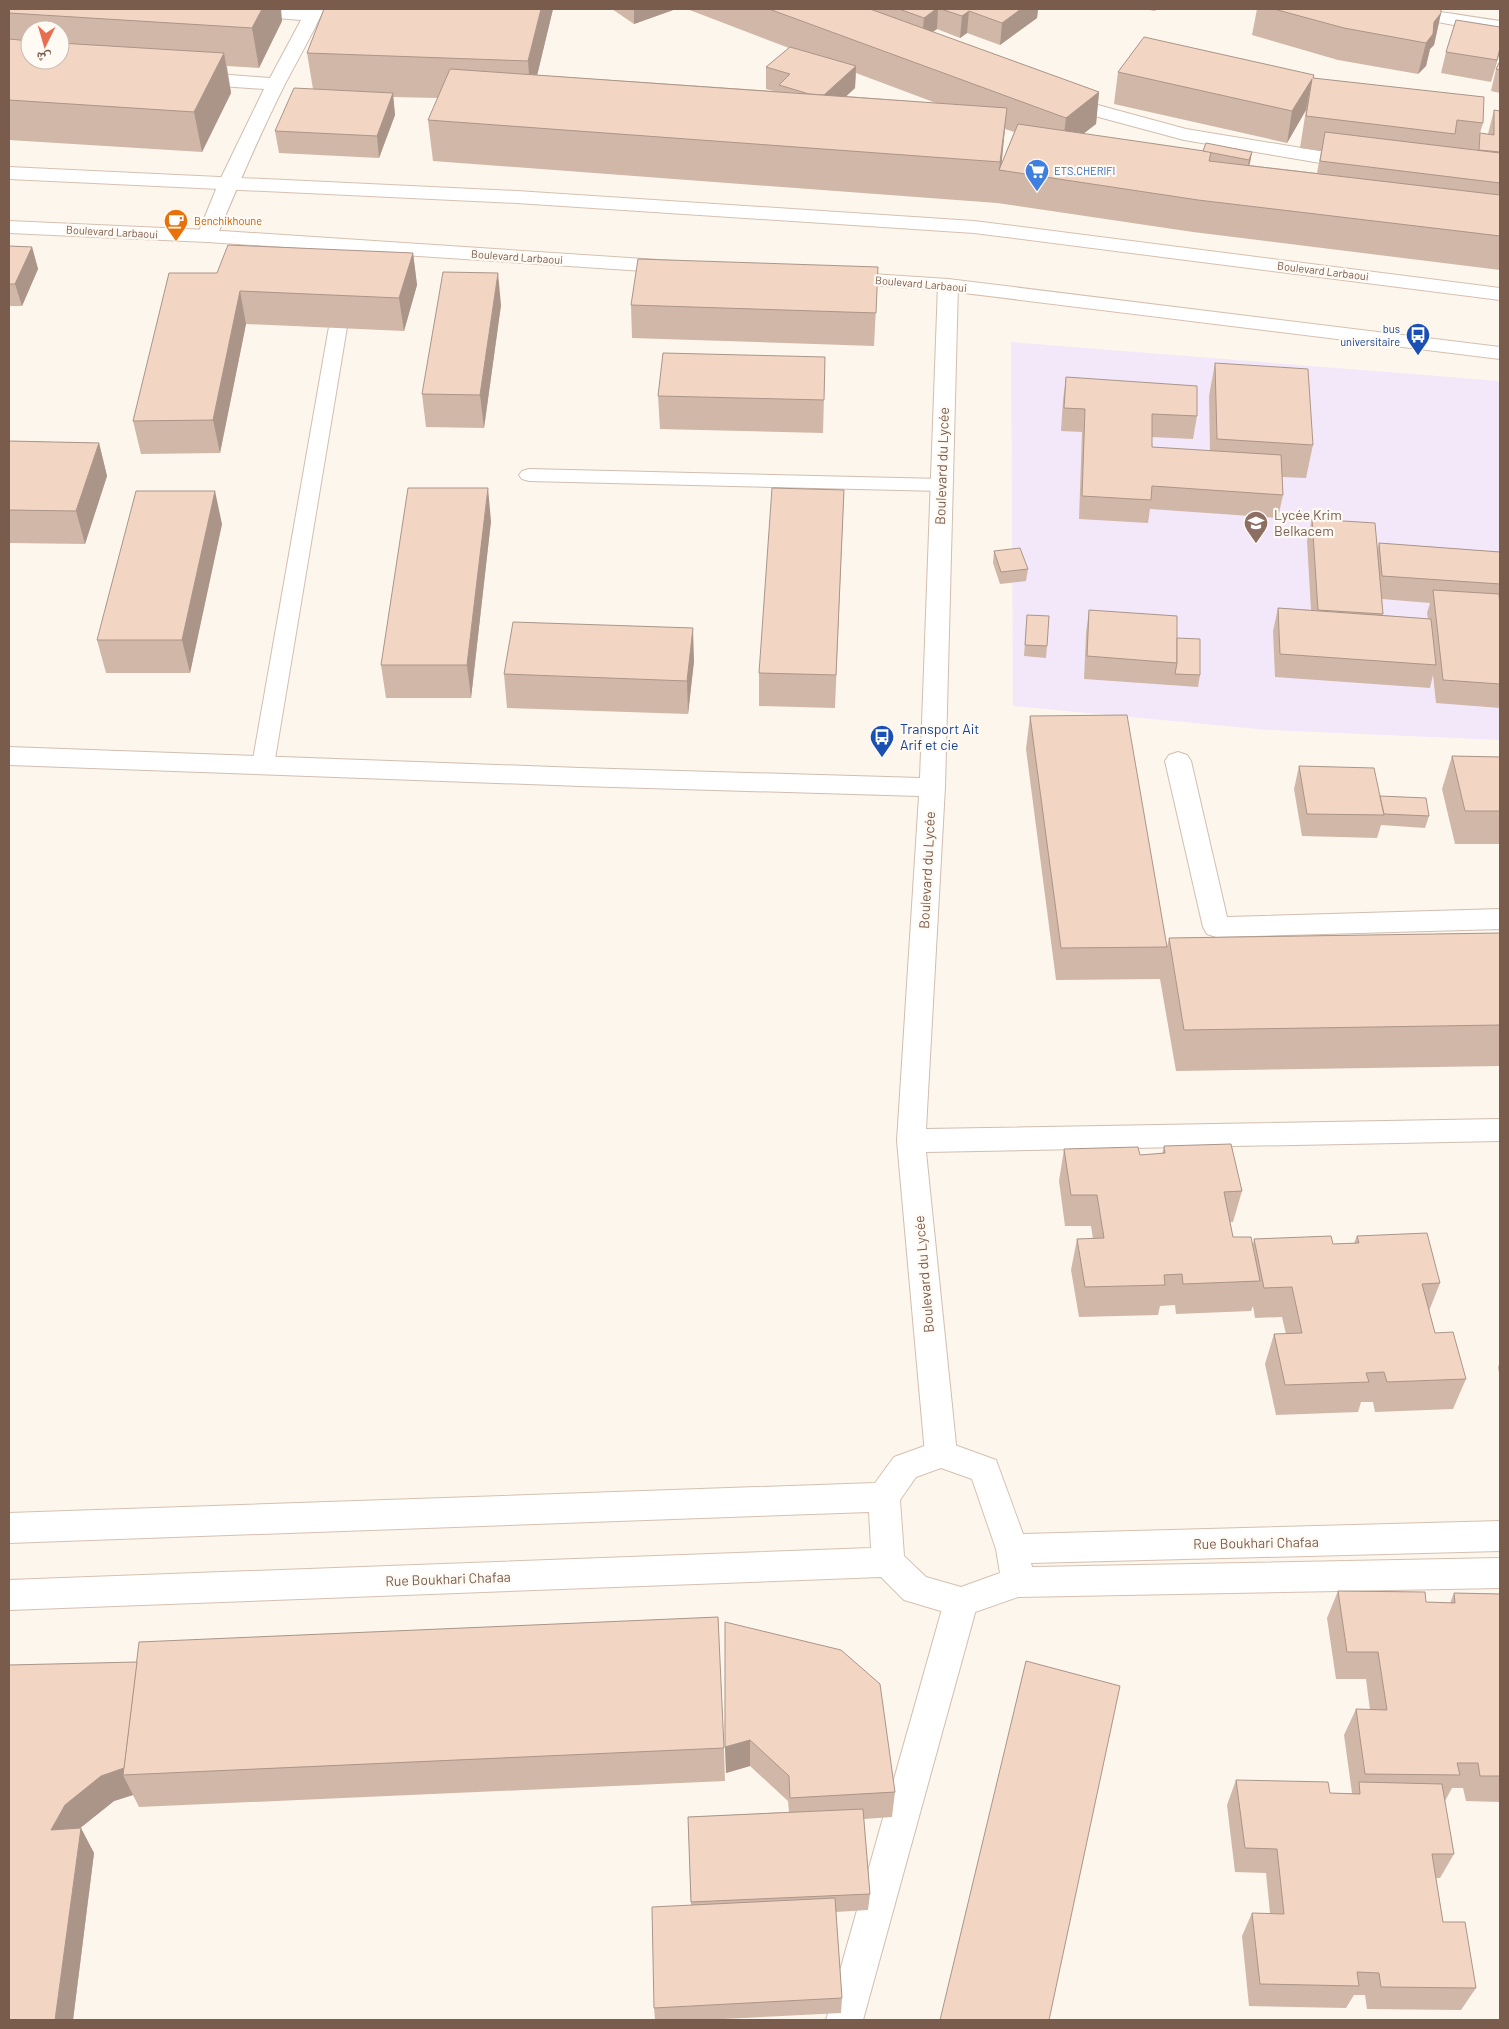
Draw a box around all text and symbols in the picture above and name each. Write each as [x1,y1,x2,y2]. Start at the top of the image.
north arrow [20,20,70,70]
text: ش [36,48,52,68]
supermarket icon: ETS.CHERIFI [1024,158,1050,192]
place label: ETS.CHERIFI [1054,164,1115,177]
cafe icon: Benchikhoune [163,208,189,242]
place label: Benchikhoune [194,214,262,227]
street label: Boulevard Larbaoui [66,223,159,240]
street label: Boulevard Larbaoui [471,247,564,266]
street label: Boulevard Larbaoui [1277,258,1370,283]
street label: Boulevard Larbaoui [875,273,968,294]
place label: bus universitaire [1340,322,1400,348]
bus stop icon: bus universitaire [1405,322,1431,356]
street label: Boulevard du Lycée [931,407,952,525]
place label: Lycée Krim Belkacem [1274,506,1342,539]
school or university icon: Lycée Krim Belkacem [1243,510,1269,544]
place label: Transport Ait Arif et cie [900,720,979,753]
bus stop icon: Transport Ait Arif et cie [869,724,895,758]
street label: Boulevard du Lycée [915,811,938,929]
street label: Boulevard du Lycée [910,1215,937,1333]
street label: Rue Boukhari Chafaa [1193,1533,1319,1552]
street label: Rue Boukhari Chafaa [385,1568,511,1589]

